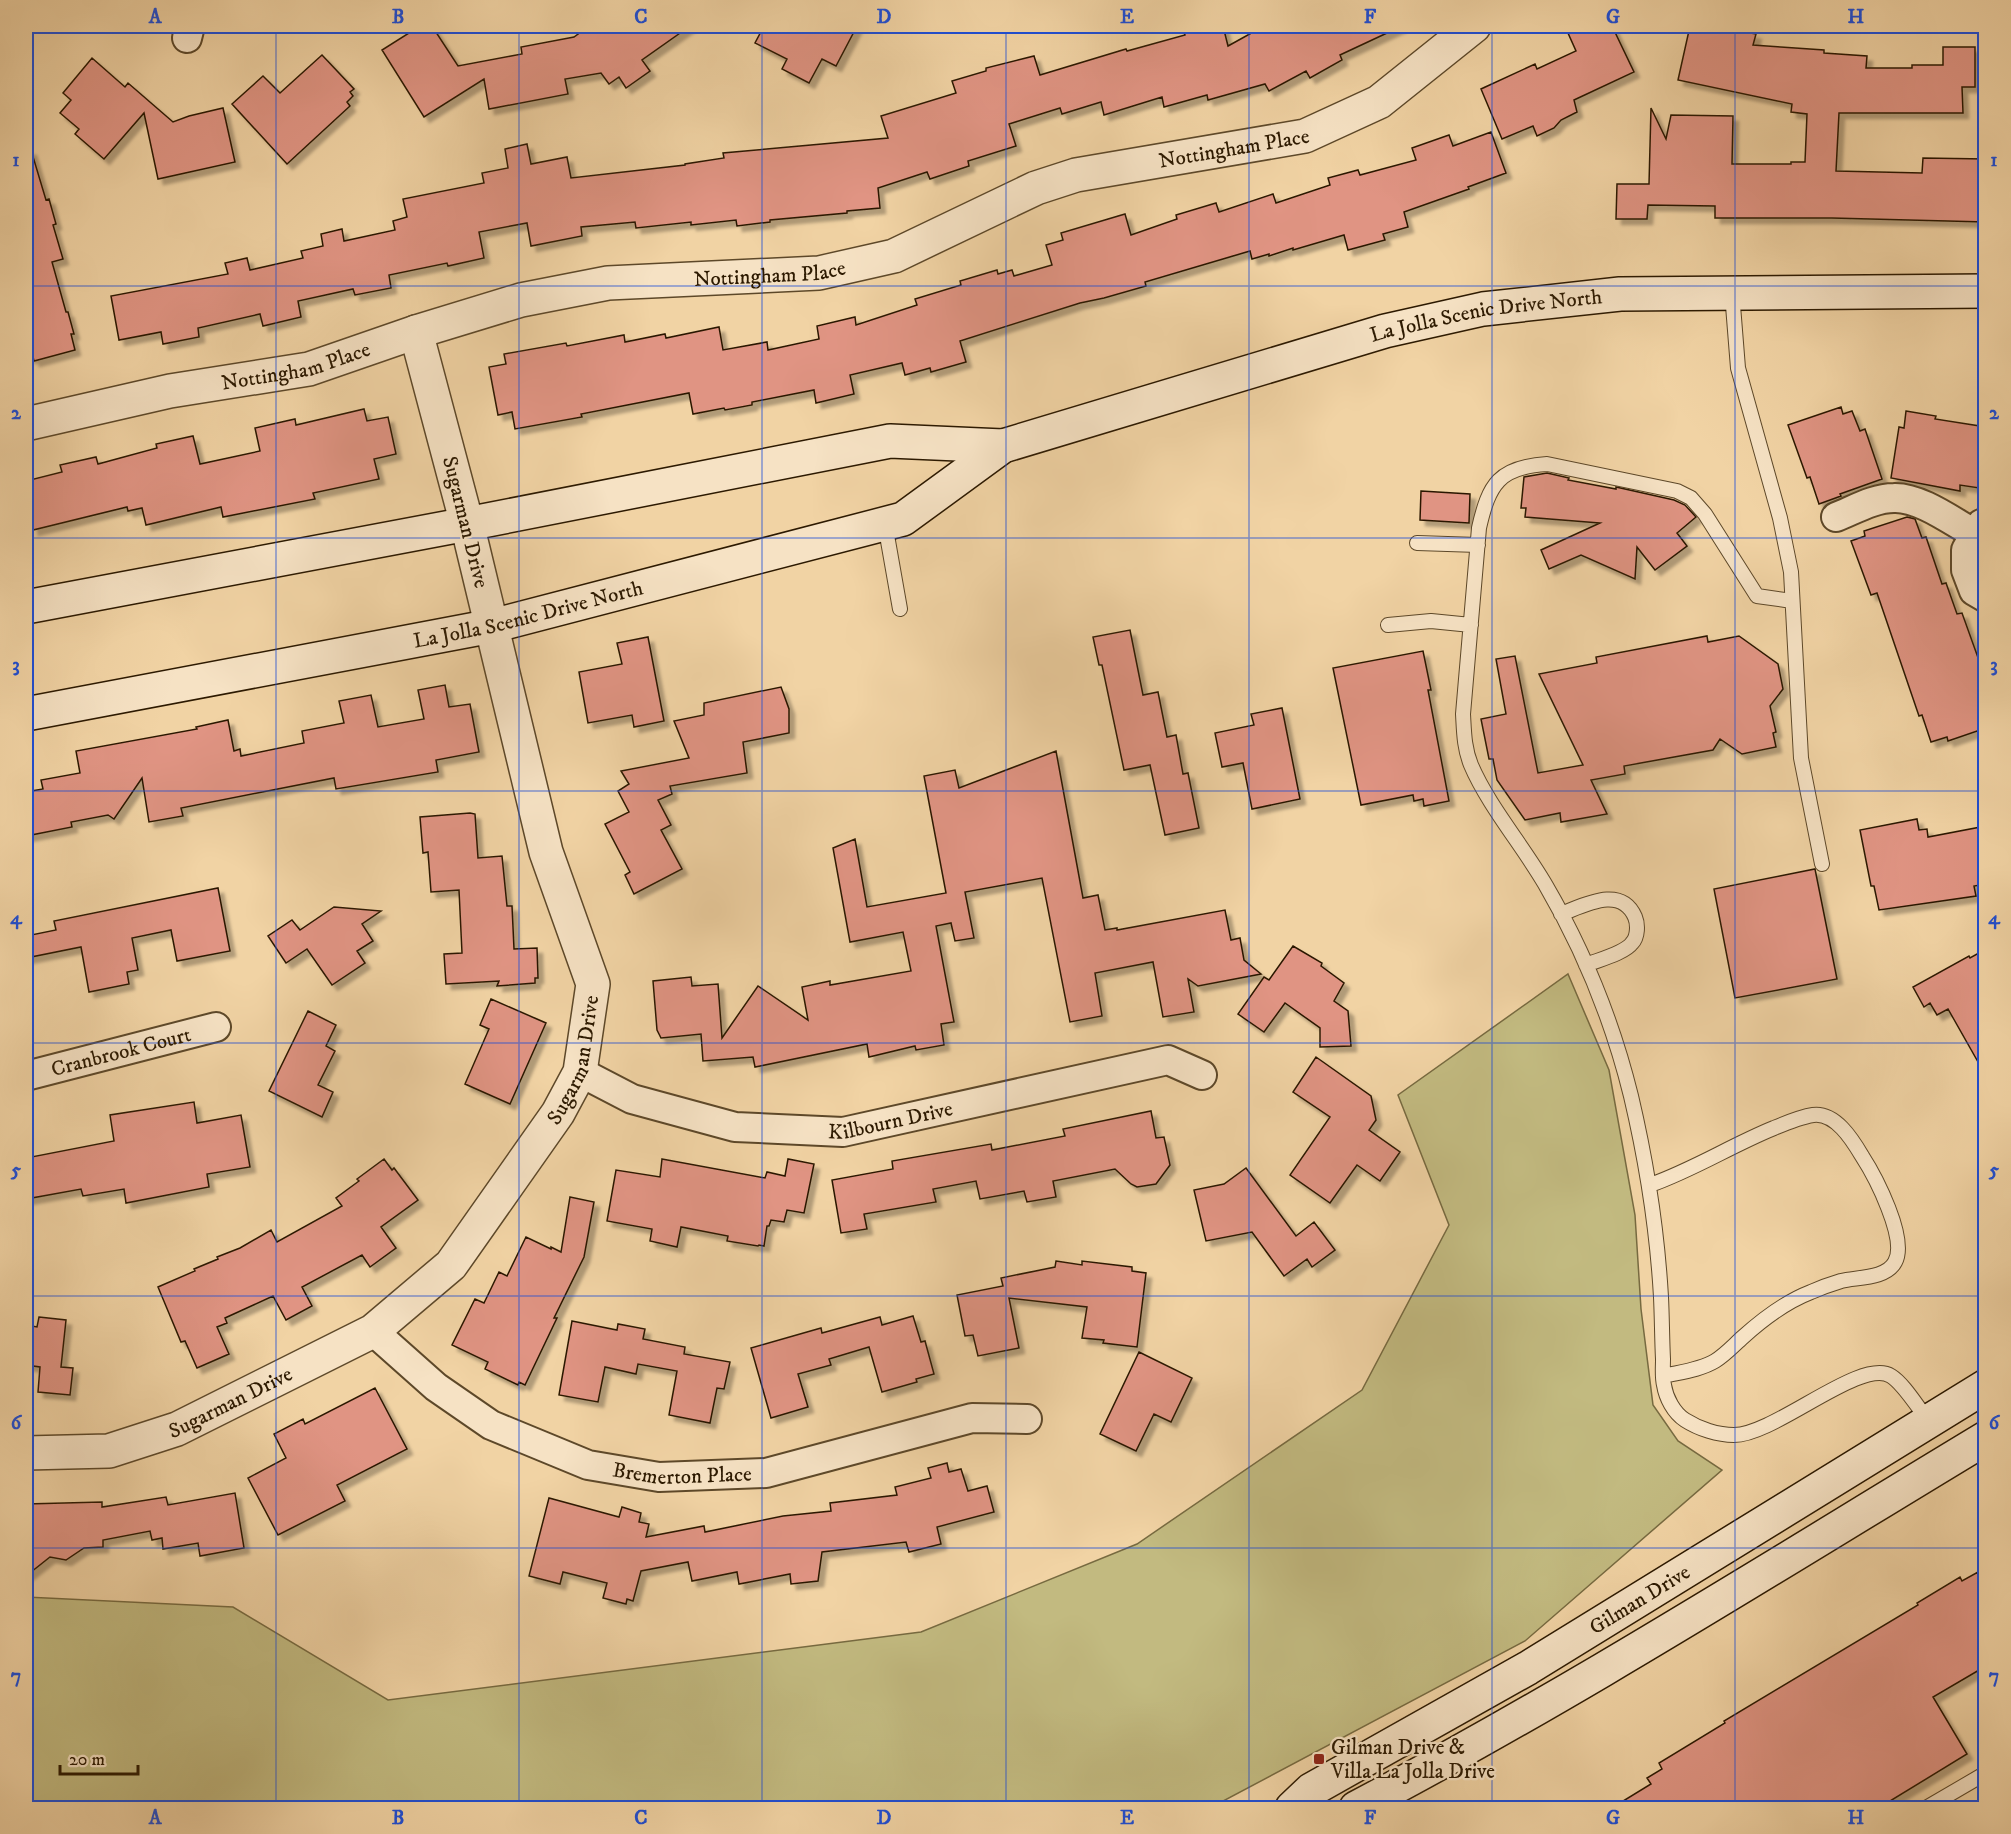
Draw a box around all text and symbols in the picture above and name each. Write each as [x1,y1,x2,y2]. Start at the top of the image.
text: A [148,5,163,30]
text: B [392,5,404,30]
text: C [634,5,648,30]
text: D [877,5,892,30]
text: E [1120,5,1134,30]
text: F [1364,5,1377,30]
text: G [1606,5,1620,30]
text: H [1848,5,1865,30]
street label: Nottingham Place [1157,123,1312,175]
text: 1 [12,148,20,173]
text: 1 [1990,148,1998,173]
street label: Nottingham Place [693,255,849,293]
street label: La Jolla Scenic Drive North [1367,284,1603,349]
street label: Nottingham Place [220,337,374,397]
text: 2 [11,401,22,426]
text: 2 [1989,401,2000,426]
street label: Sugarman Drive [436,454,494,591]
street label: La Jolla Scenic Drive North [411,575,646,655]
text: 3 [12,653,20,678]
text: 3 [1990,653,1998,678]
text: 4 [10,906,23,931]
text: 4 [1988,906,2001,931]
street label: Sugarman Drive [542,993,605,1130]
street label: Cranbrook Court [48,1022,194,1083]
street label: Kilbourn Drive [828,1096,956,1146]
text: 5 [10,1158,21,1183]
text: 5 [1988,1158,1999,1183]
street label: Sugarman Drive [166,1361,297,1445]
text: 6 [11,1411,23,1436]
text: 6 [1989,1411,2001,1436]
street label: Bremerton Place [610,1457,752,1491]
street label: Gilman Drive [1585,1559,1695,1641]
text: 7 [11,1664,21,1689]
text: 7 [1989,1664,1999,1689]
place label: Gilman Drive & Villa La Jolla Drive [1330,1735,1495,1785]
scale bar [60,1738,138,1776]
text: 20 m [69,1749,105,1771]
marker: Gilman Drive & Villa La Jolla Drive [1312,1752,1326,1766]
text: A [148,1806,163,1831]
text: B [392,1806,404,1831]
text: C [634,1806,648,1831]
text: D [877,1806,892,1831]
text: E [1120,1806,1134,1831]
text: F [1364,1806,1377,1831]
text: G [1606,1806,1620,1831]
text: H [1848,1806,1865,1831]

